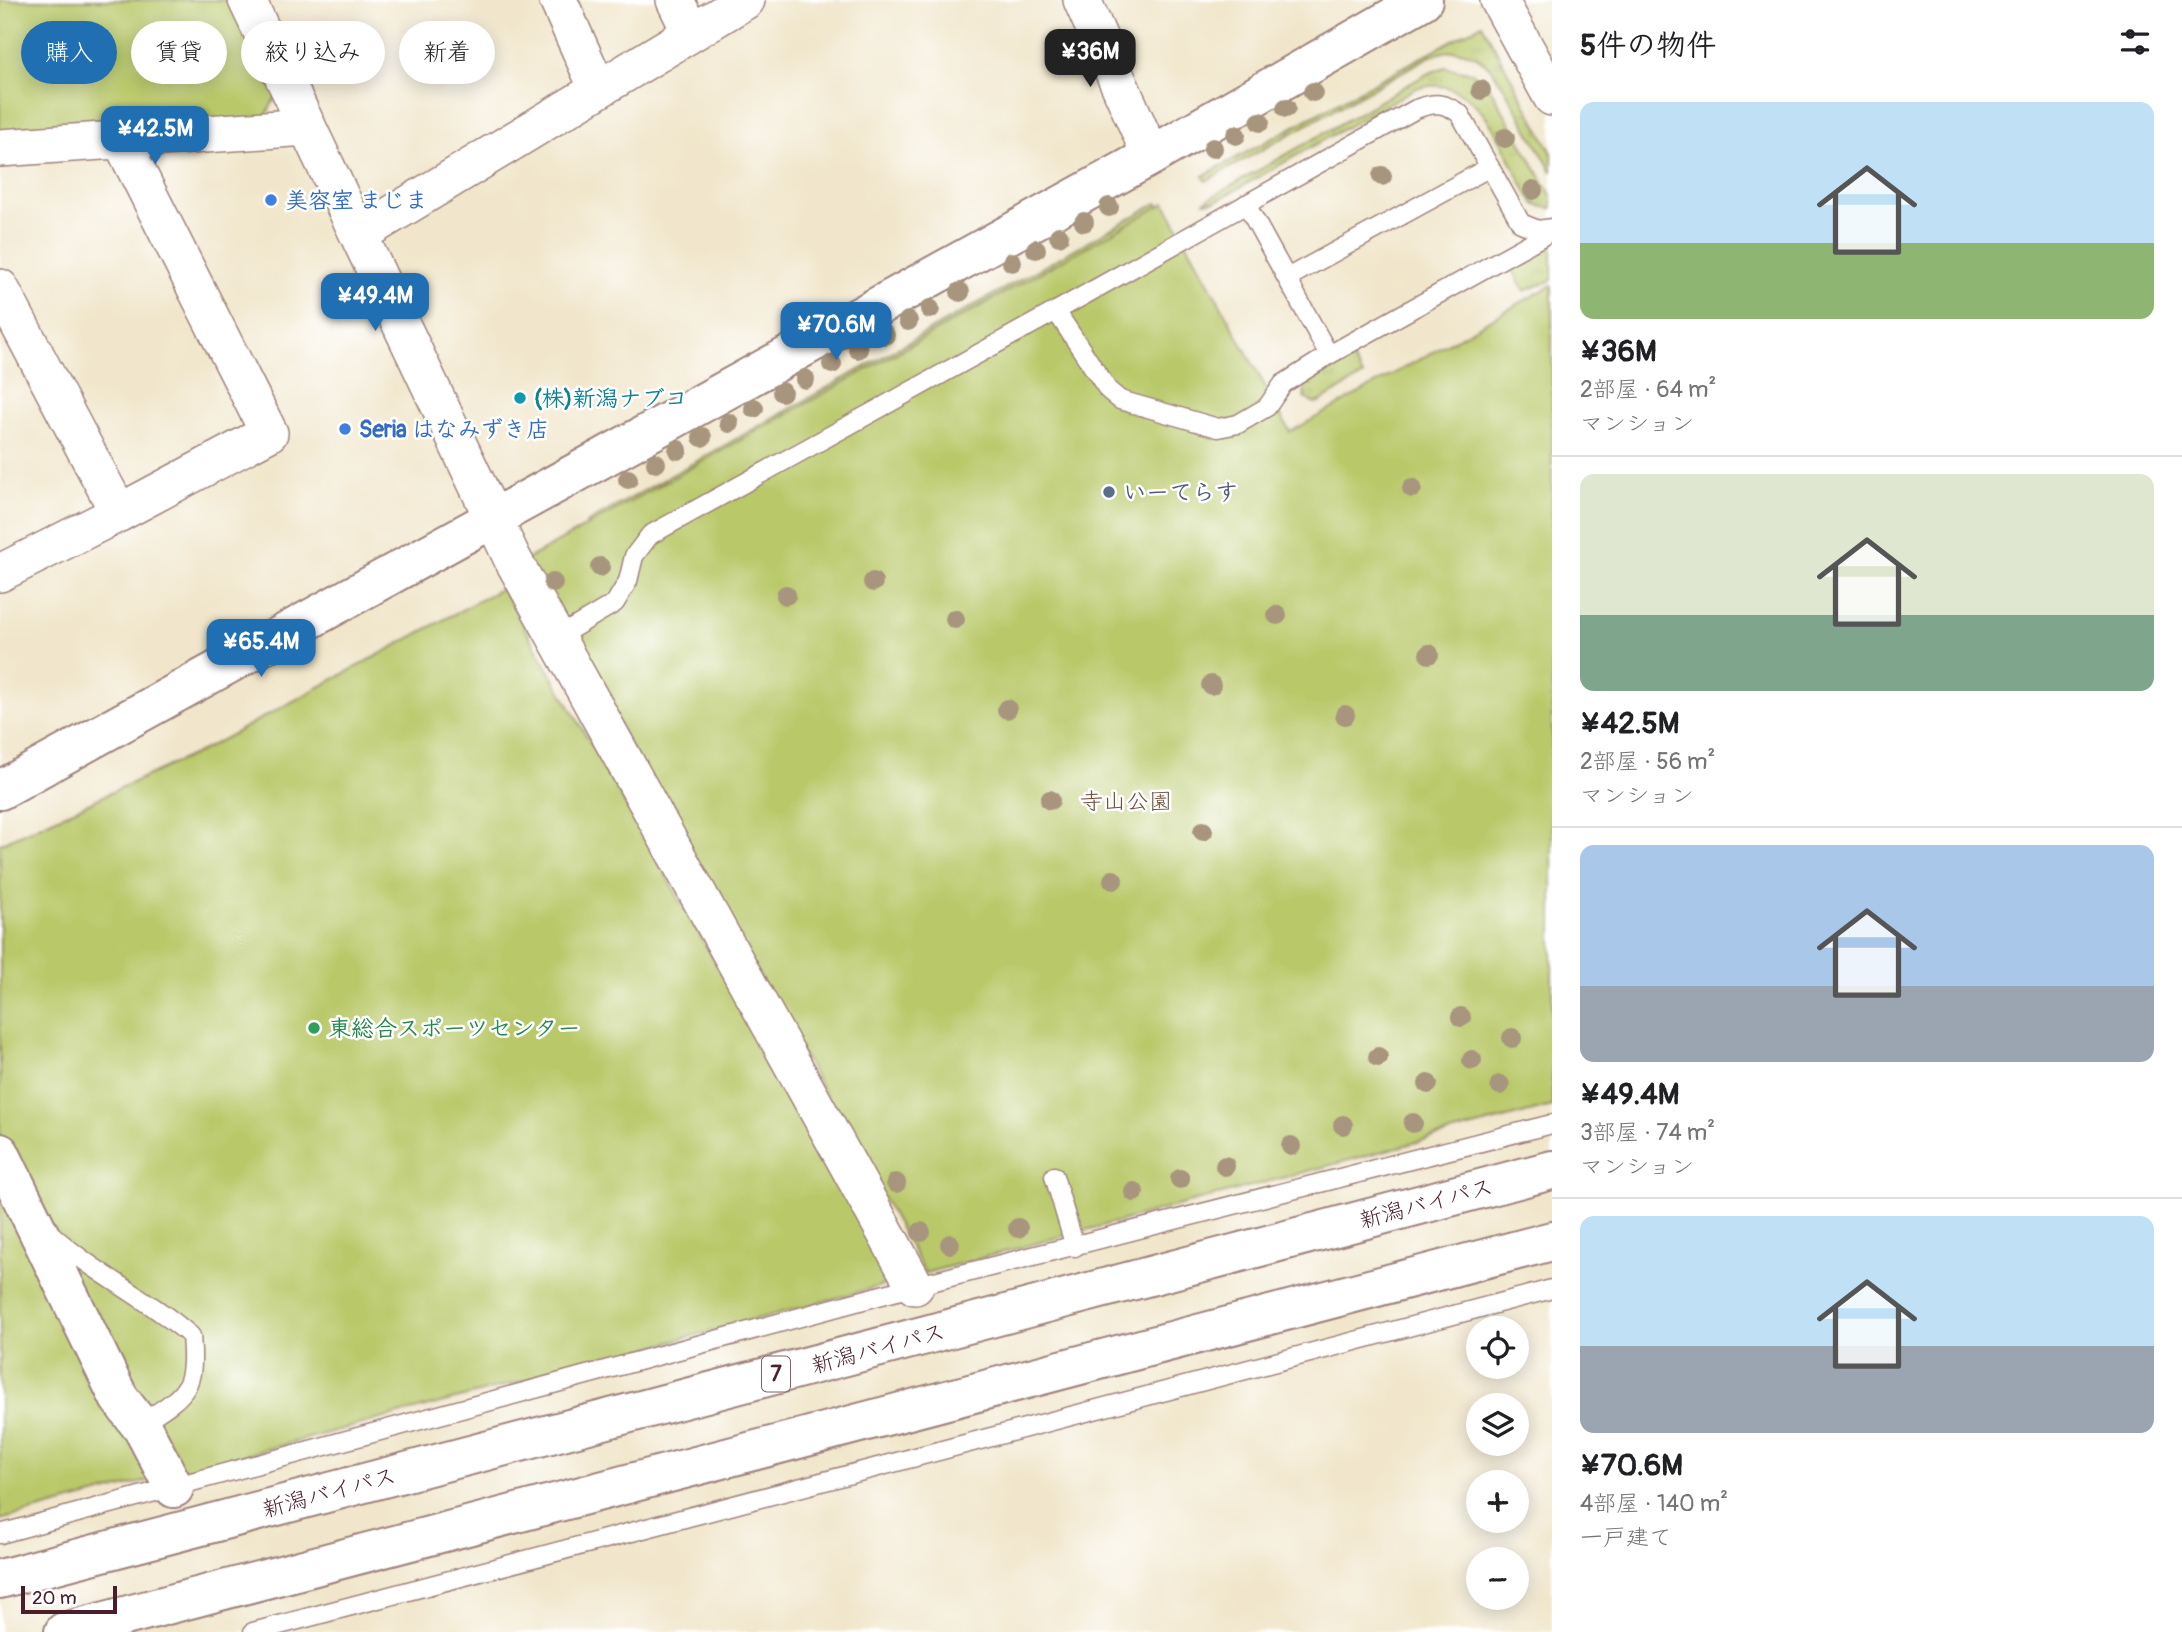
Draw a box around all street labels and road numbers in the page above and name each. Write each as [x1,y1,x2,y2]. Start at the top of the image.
street label: 新潟バイパス [1356,1172,1496,1235]
street label: 新潟バイパス [808,1317,948,1380]
road number: 7 [762,1356,790,1392]
street label: 新潟バイパス [259,1461,399,1524]

